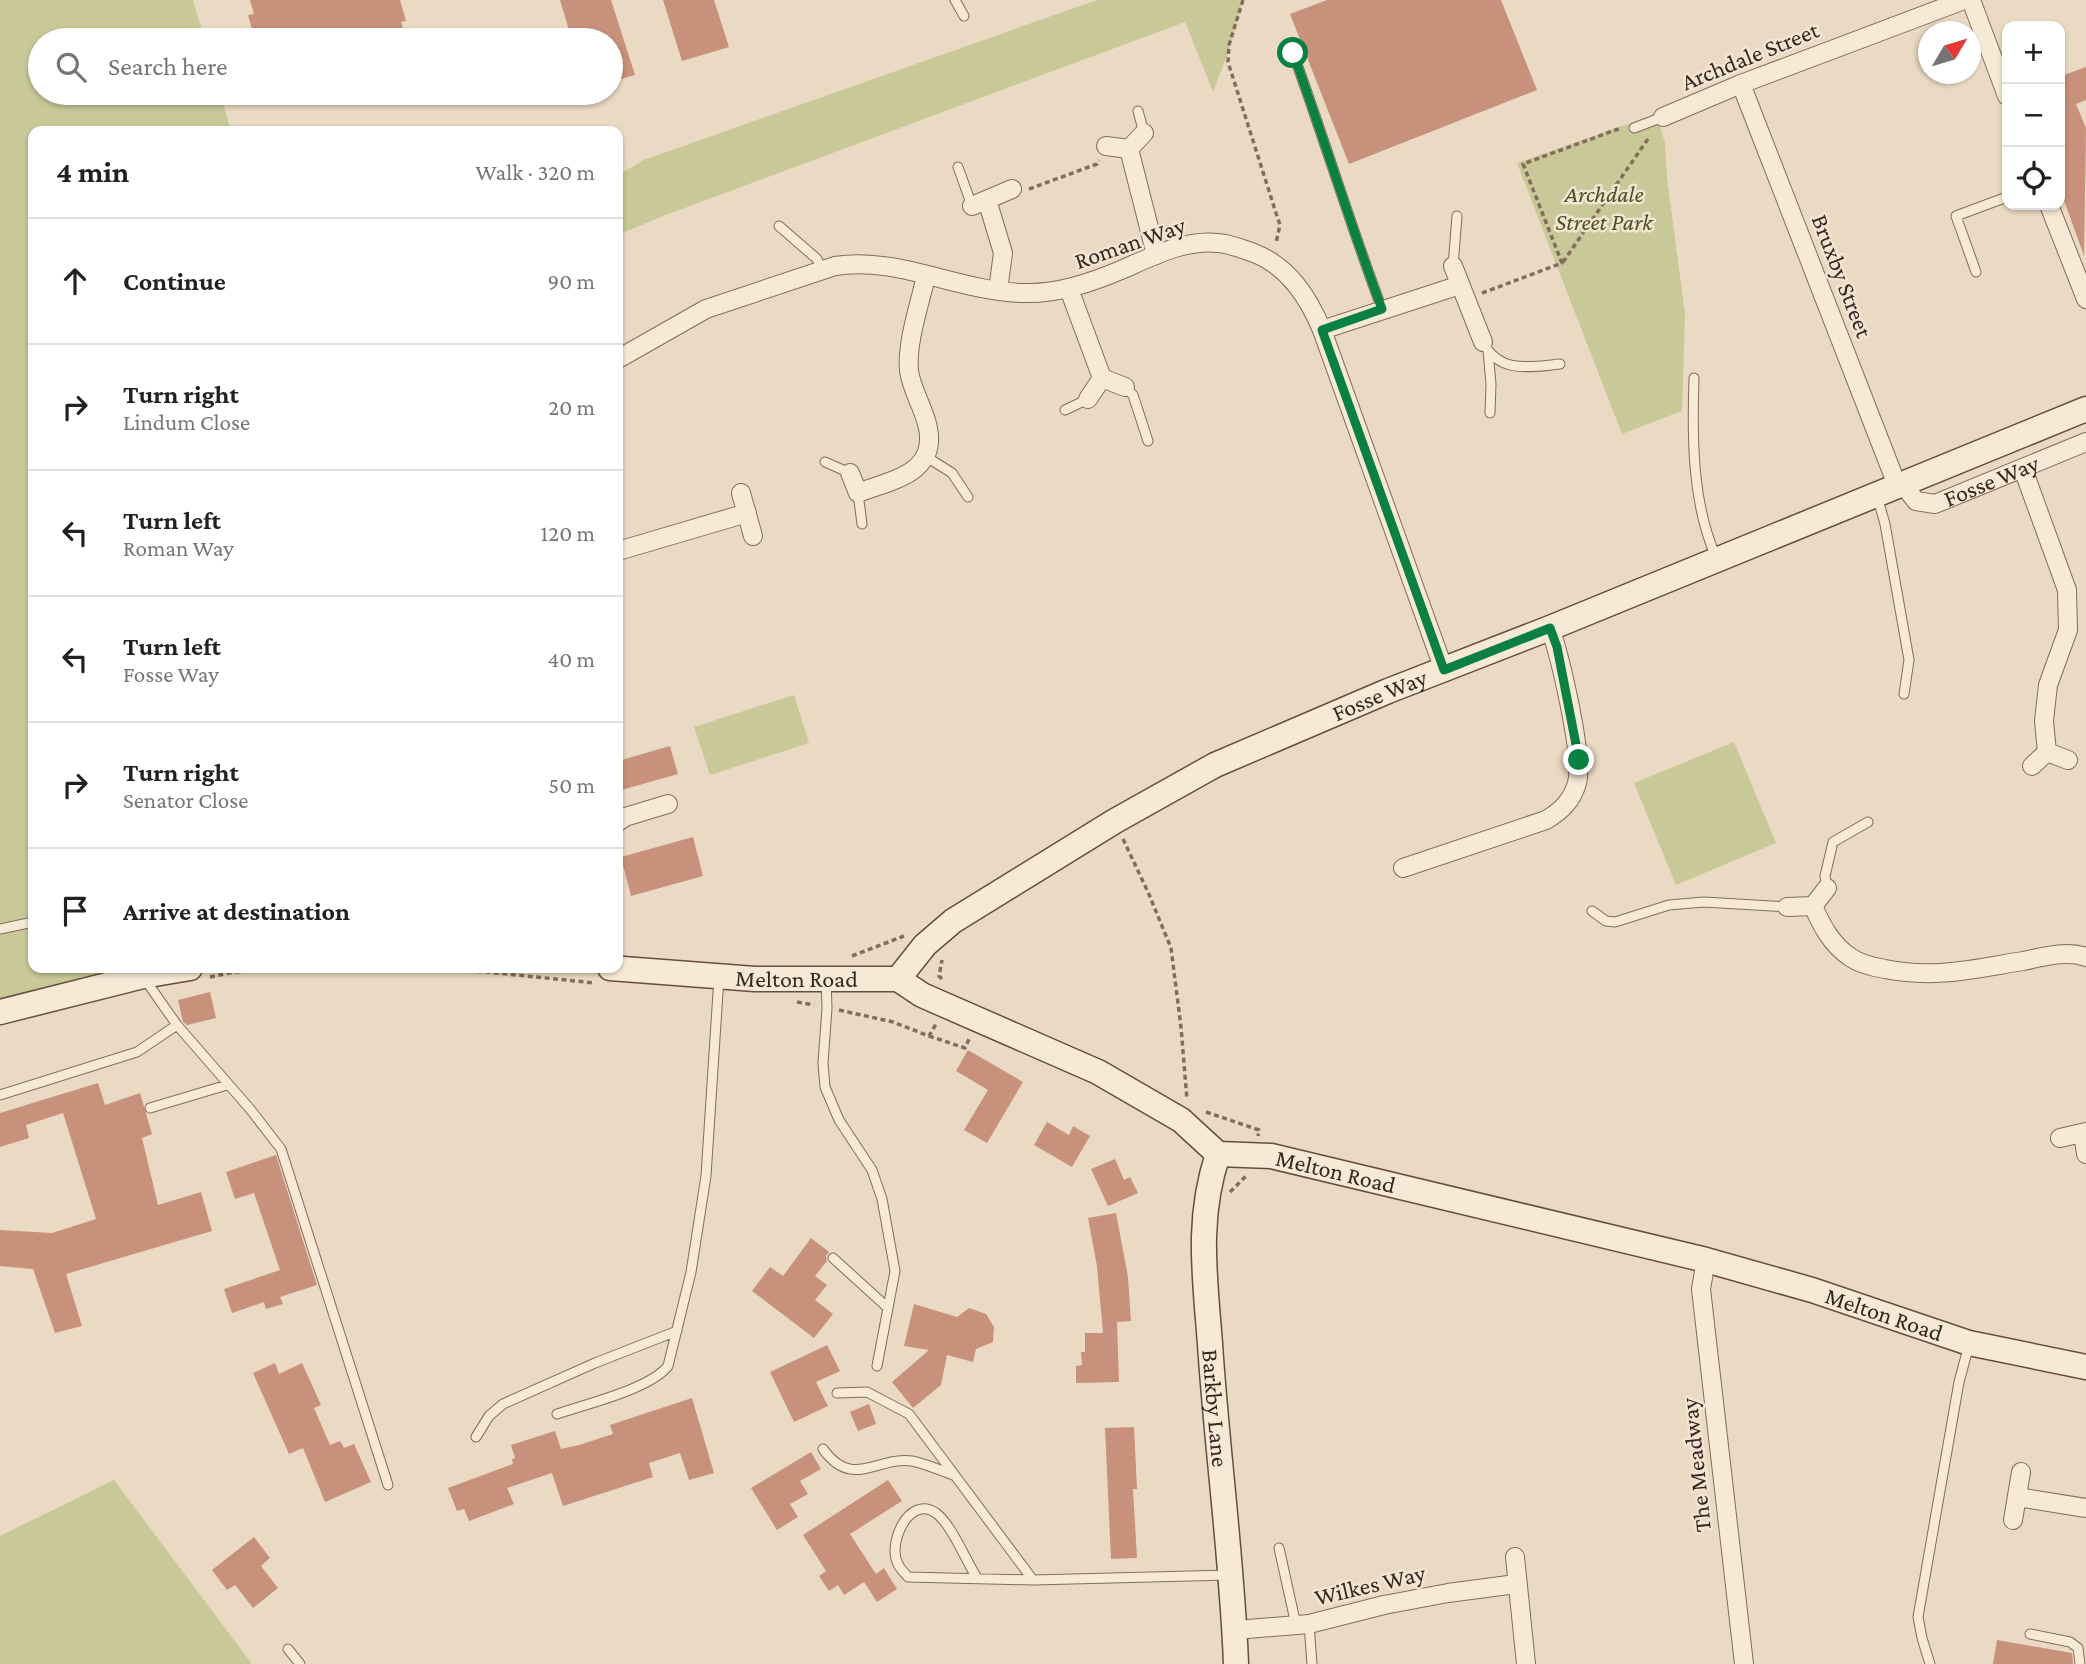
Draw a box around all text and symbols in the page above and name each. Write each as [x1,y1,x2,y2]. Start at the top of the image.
street label: Archdale Street [1677,15,1823,95]
north arrow [1918,21,1981,84]
map controls [2002,21,2065,210]
button: + [2002,21,2065,84]
search box [28,28,623,105]
route start [1277,37,1308,68]
icon: search [52,48,90,86]
text: Search here [108,52,227,81]
button: − [2002,84,2065,147]
button: locate [2002,147,2065,210]
text: 4 min [56,155,129,188]
text: Walk · 320 m [476,159,595,185]
park label: Archdale Street Park [1555,180,1654,235]
street label: Bruxby Street [1807,210,1879,342]
street label: Roman Way [1071,211,1190,274]
icon: ahead [56,262,94,300]
text: Continue [123,267,226,296]
text: 90 m [548,268,595,294]
text: Turn right [123,380,239,409]
icon: right [56,388,94,426]
text: 20 m [548,394,595,420]
text: Lindum Close [123,409,250,435]
street label: Fosse Way [1940,449,2044,512]
text: Turn left [123,506,221,535]
icon: left [56,514,94,552]
text: 120 m [541,520,595,546]
text: Roman Way [123,535,234,561]
text: Turn left [123,632,221,661]
icon: left [56,640,94,678]
text: 40 m [547,646,595,672]
text: Fosse Way [123,661,219,687]
street label: Fosse Way [1328,663,1431,726]
route end [1563,744,1594,775]
text: Turn right [123,758,239,787]
icon: right [56,766,94,804]
text: 50 m [548,772,595,798]
text: Senator Close [123,787,248,813]
icon: arrive [56,892,94,930]
text: Arrive at destination [123,897,350,926]
street label: Melton Road [734,964,858,992]
street label: Melton Road [1273,1144,1399,1198]
street label: Melton Road [1822,1281,1947,1346]
street label: Barkby Lane [1197,1348,1234,1468]
street label: The Meadway [1675,1396,1716,1533]
street label: Wilkes Way [1312,1558,1429,1610]

